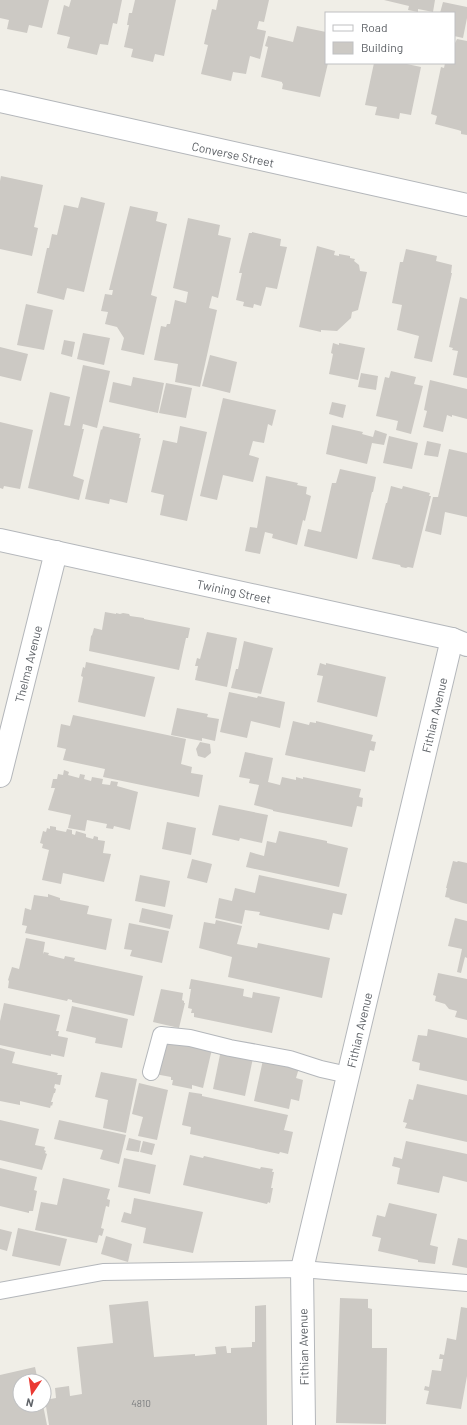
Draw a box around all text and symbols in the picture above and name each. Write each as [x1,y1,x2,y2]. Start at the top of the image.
legend [325,12,455,64]
text: Road [361,20,388,34]
text: Building [361,40,403,54]
street label: Converse Street [191,138,275,170]
street label: Twining Street [196,576,272,606]
street label: Thelma Avenue [12,624,44,704]
street label: Fithian Avenue [419,676,449,754]
street label: Fithian Avenue [344,991,374,1069]
street label: Fithian Avenue [295,1308,311,1386]
north arrow [12,1373,52,1413]
text: N [25,1396,35,1410]
house number: 4810 [131,1397,151,1409]

